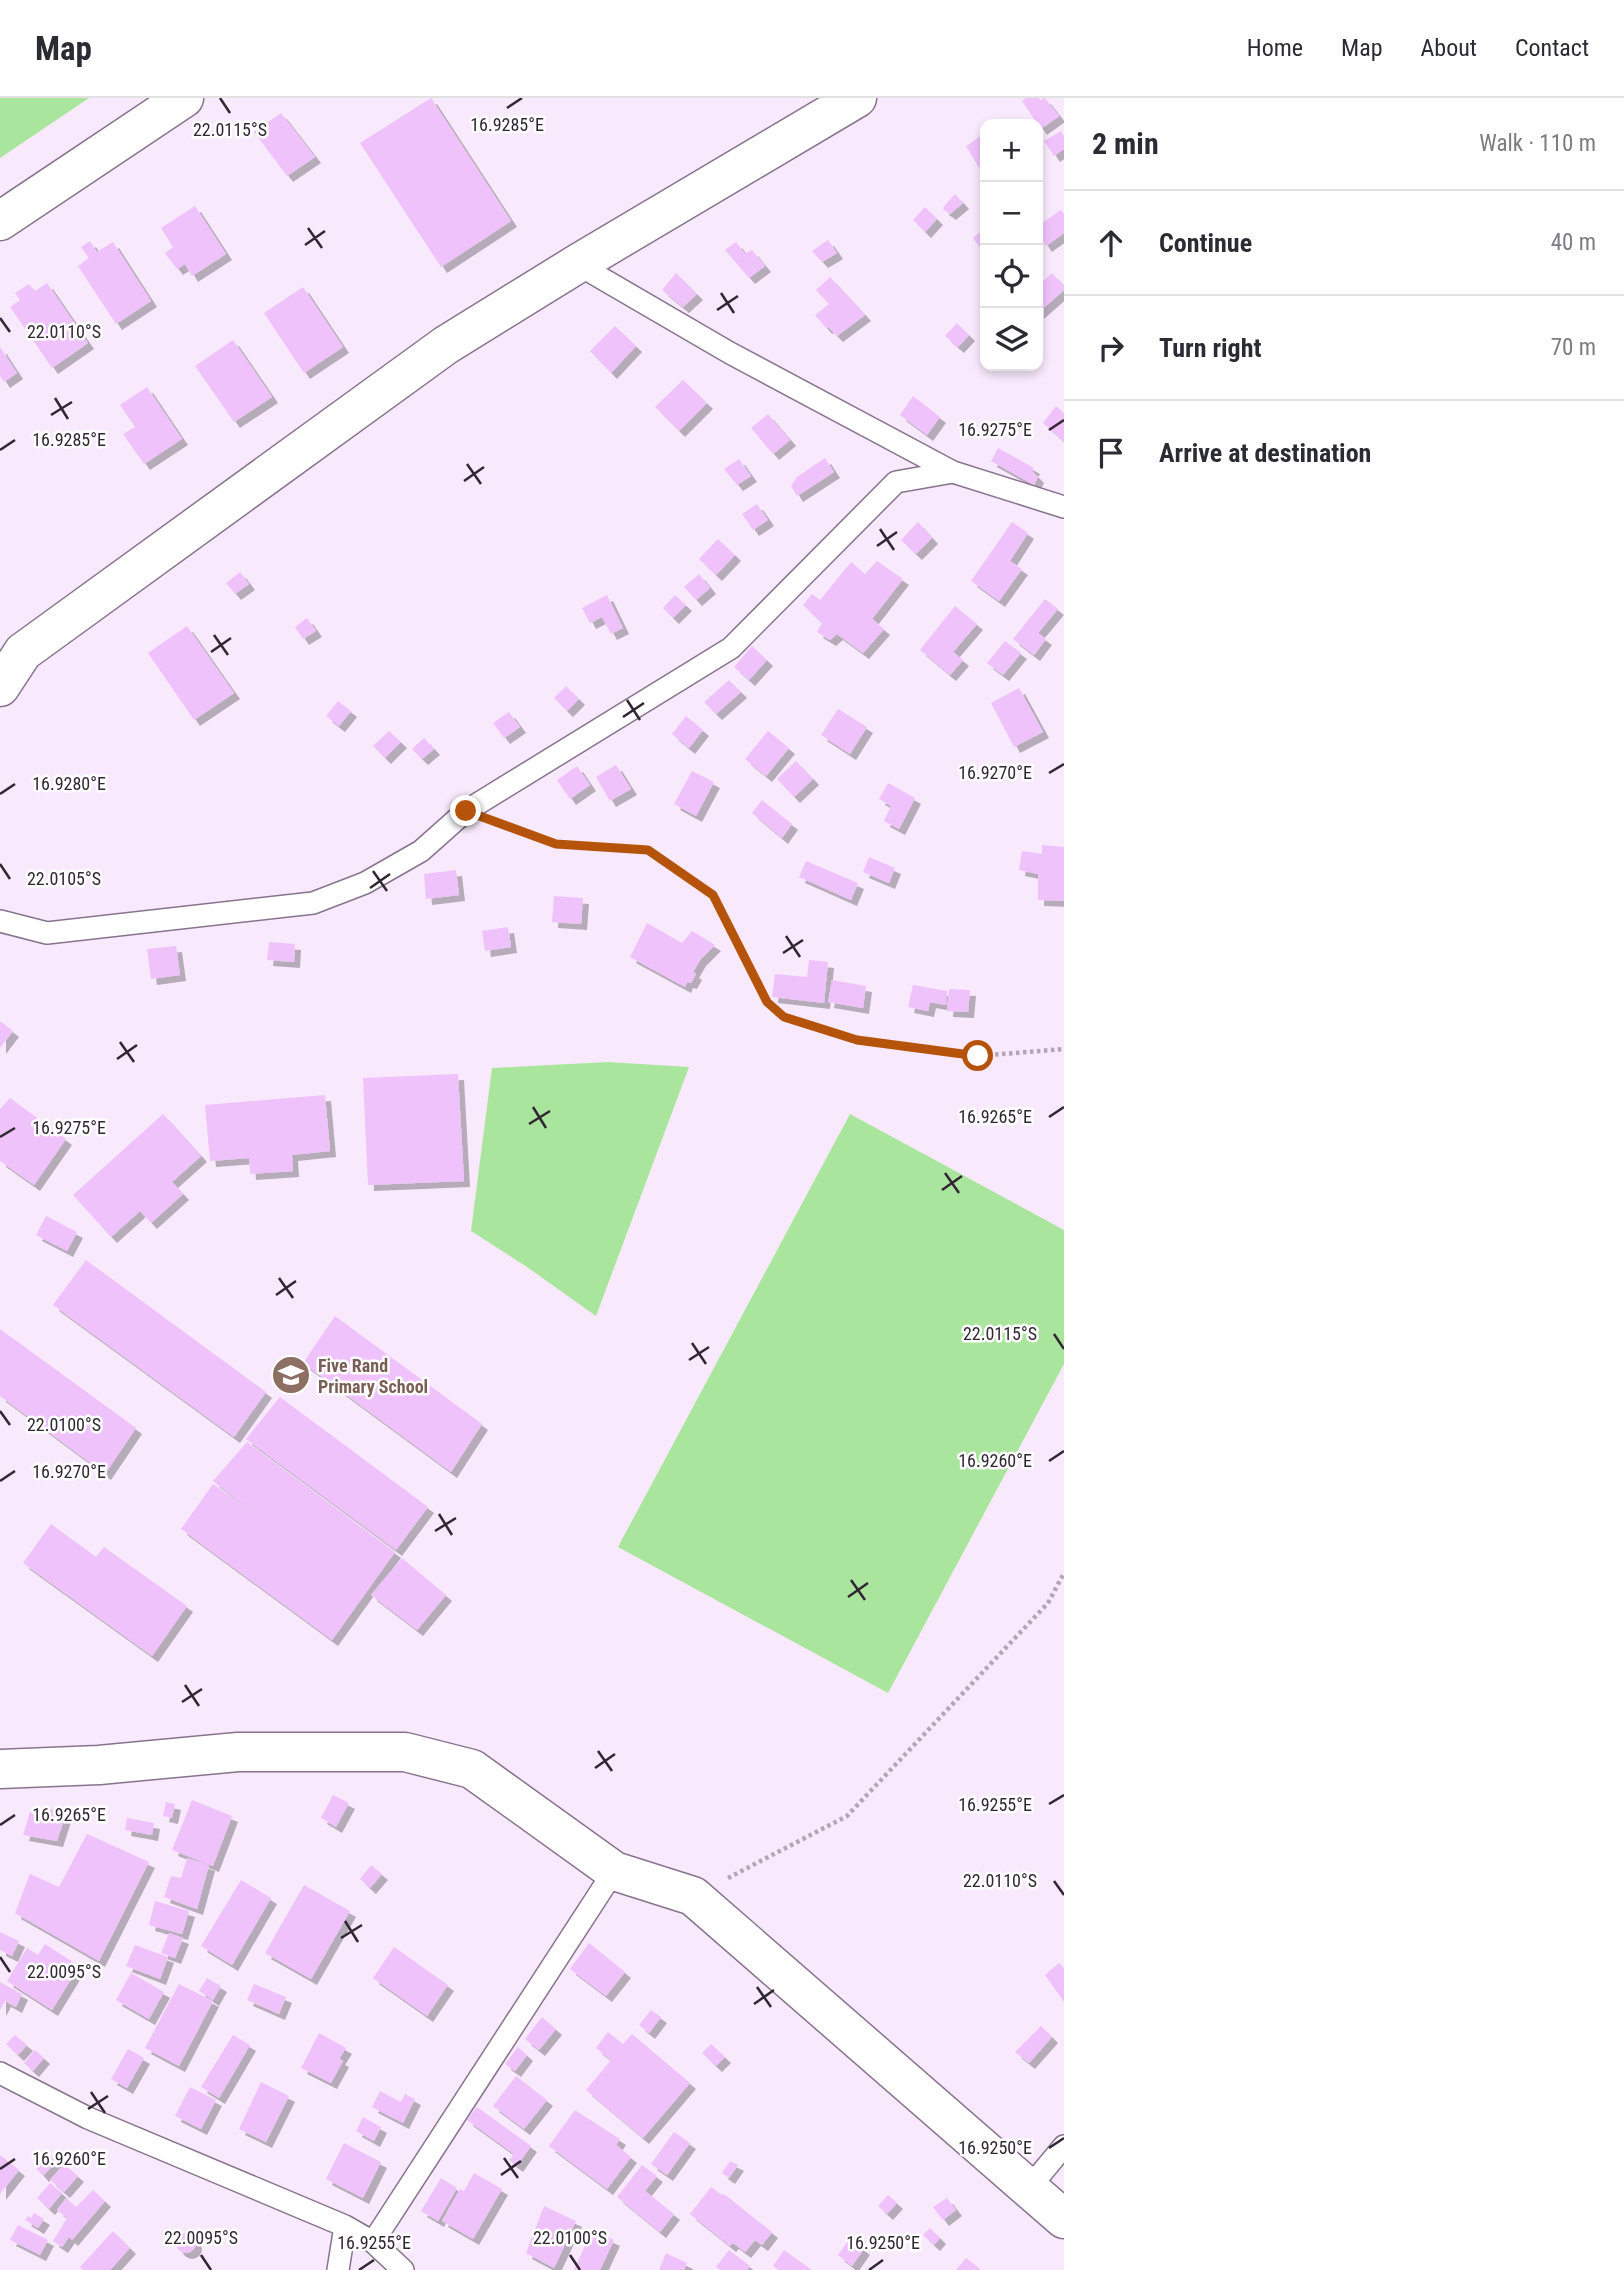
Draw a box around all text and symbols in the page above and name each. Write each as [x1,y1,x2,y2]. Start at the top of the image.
text: Map [35,29,92,68]
text: Home [1247,34,1303,62]
text: Map [1341,34,1383,62]
text: About [1421,34,1477,62]
text: Contact [1515,34,1589,62]
text: 16.9285°E [470,114,544,135]
text: 22.0115°S [193,119,267,140]
map controls [980,119,1043,371]
button: + [980,119,1043,182]
text: 2 min [1092,126,1159,161]
text: Walk · 110 m [1479,130,1596,157]
button: − [980,182,1043,245]
icon: ahead [1092,224,1130,262]
text: Continue [1159,228,1252,258]
text: 40 m [1551,229,1596,256]
button: locate [980,245,1043,308]
button: layers [980,308,1043,371]
text: 22.0110°S [27,321,101,342]
icon: right [1092,329,1130,367]
text: Turn right [1159,333,1261,363]
text: 70 m [1551,334,1596,361]
text: 16.9275°E [958,419,1032,440]
text: 16.9285°E [32,429,106,450]
icon: arrive [1092,434,1130,472]
text: Arrive at destination [1159,438,1371,468]
text: 16.9270°E [958,762,1032,783]
text: 16.9280°E [32,773,106,794]
route end [450,795,481,826]
text: 22.0105°S [27,868,101,889]
route start [962,1040,993,1071]
text: 16.9265°E [958,1106,1032,1127]
text: 16.9275°E [32,1117,106,1138]
text: 22.0115°S [963,1323,1037,1344]
school or university icon: Five Rand Primary School [270,1354,312,1396]
place label: Five Rand Primary School [318,1355,428,1397]
text: 22.0100°S [27,1414,101,1435]
text: 16.9260°E [958,1450,1032,1471]
text: 16.9270°E [32,1461,106,1482]
text: 16.9255°E [958,1794,1032,1815]
text: 16.9265°E [32,1804,106,1825]
text: 22.0110°S [963,1870,1037,1891]
text: 22.0095°S [27,1961,101,1982]
text: 16.9250°E [958,2137,1032,2158]
text: 16.9260°E [32,2148,106,2169]
text: 22.0095°S [164,2227,238,2248]
text: 22.0100°S [533,2227,607,2248]
text: 16.9255°E [337,2232,411,2253]
text: 16.9250°E [846,2232,920,2253]

